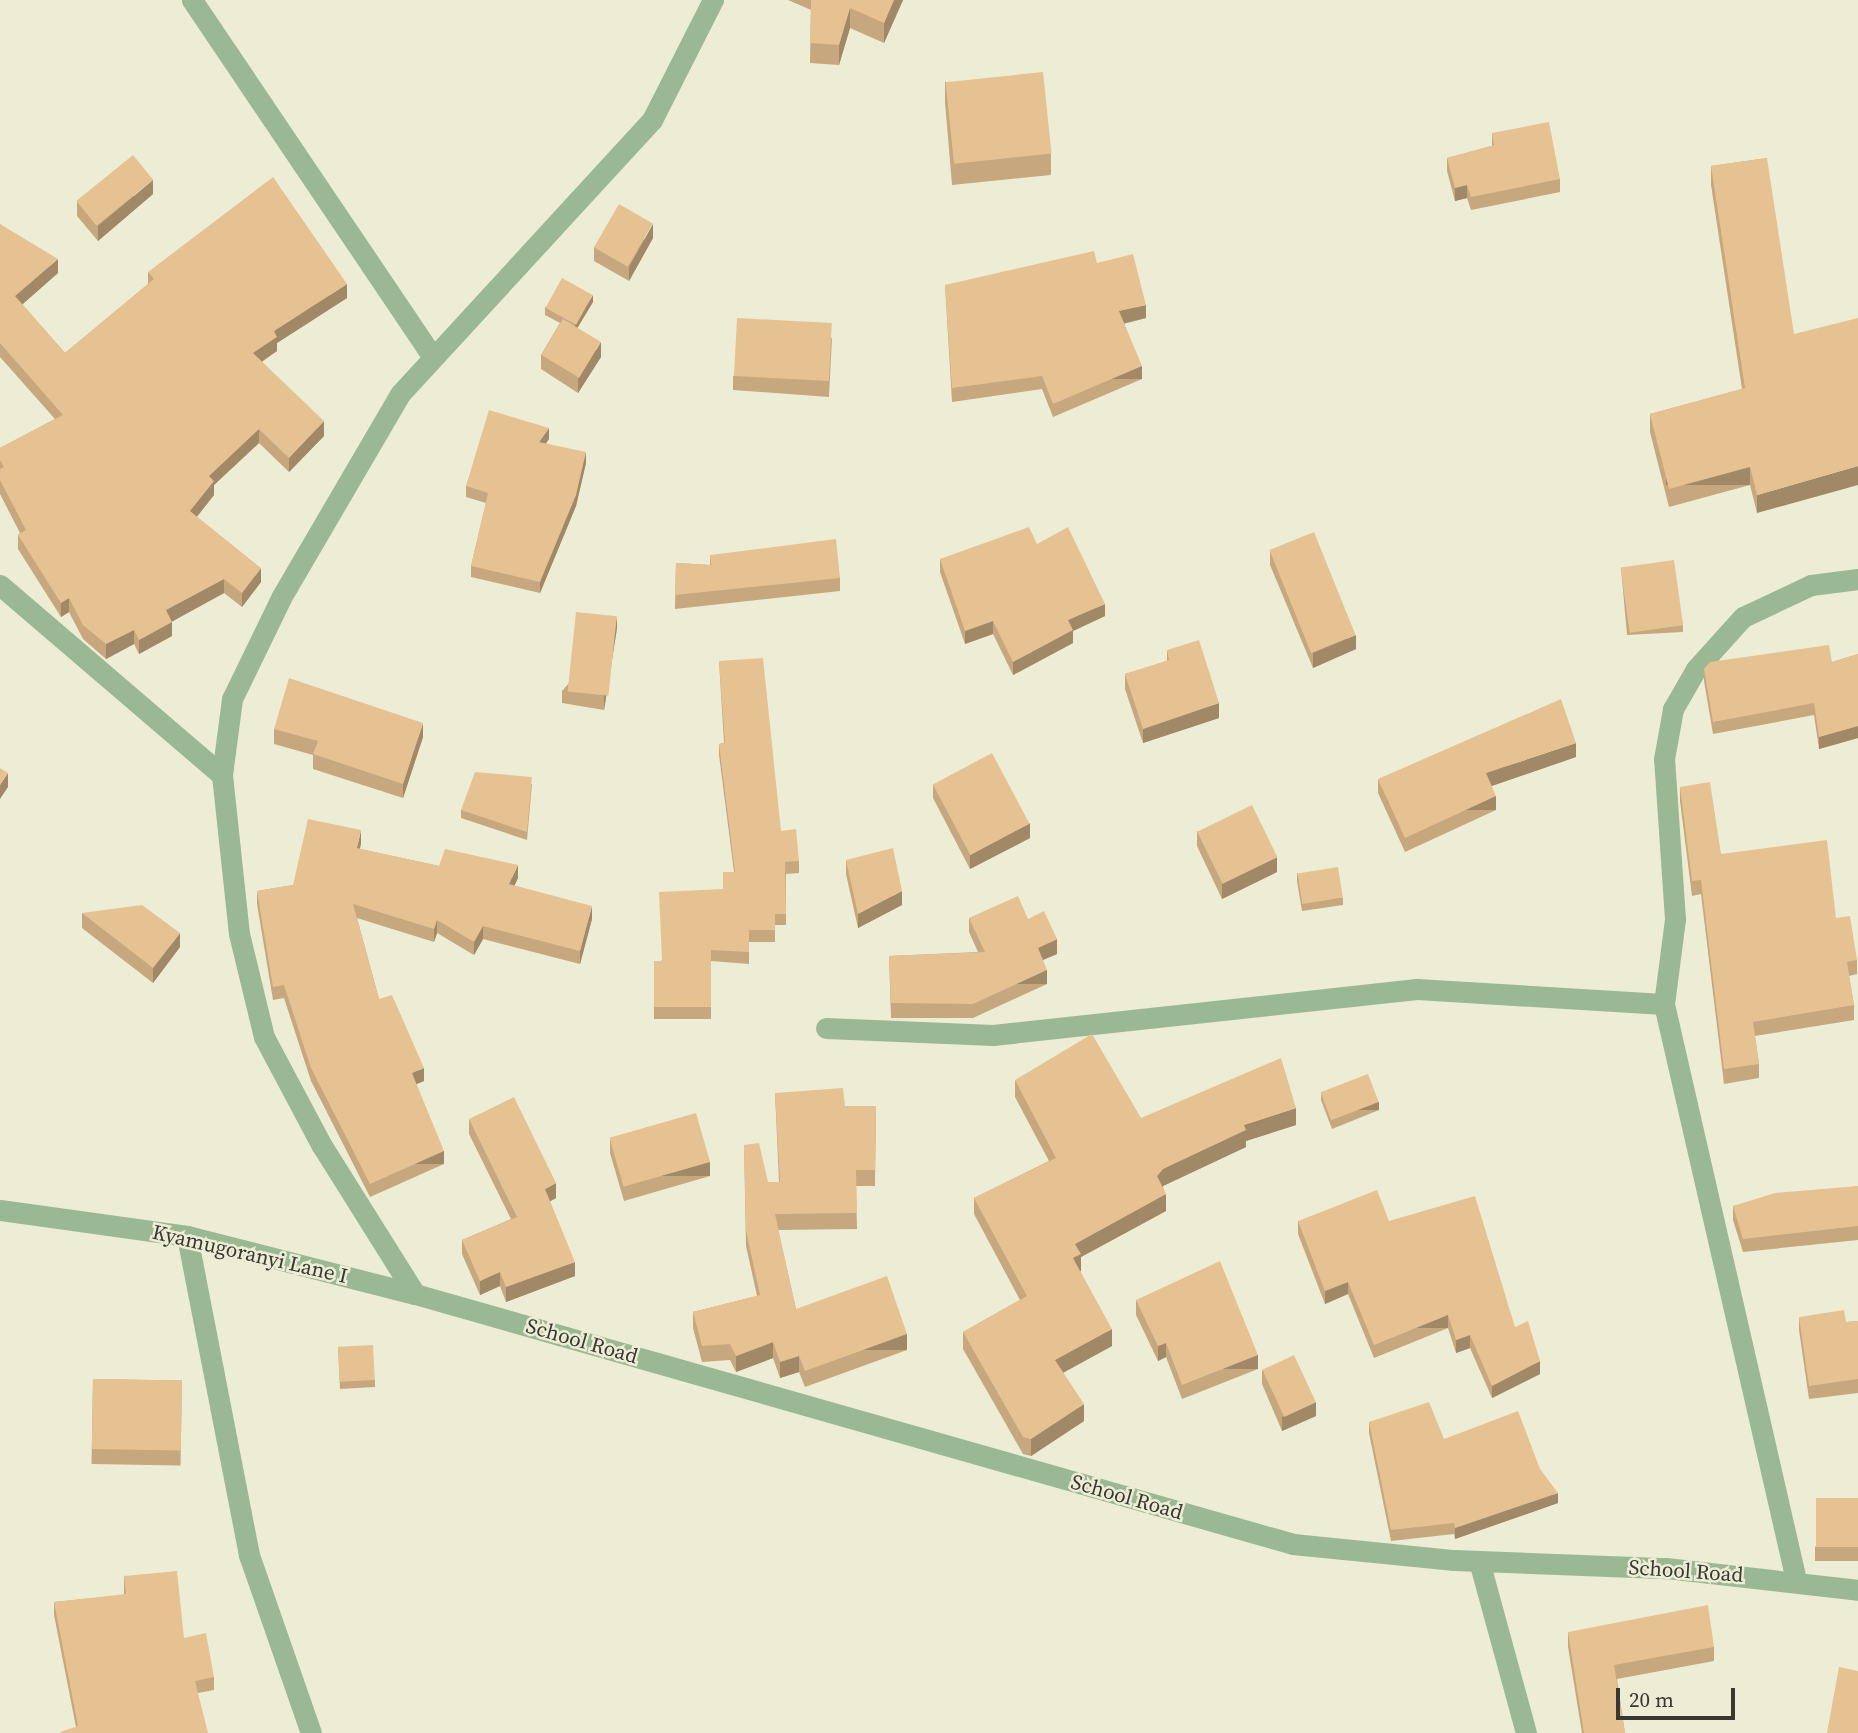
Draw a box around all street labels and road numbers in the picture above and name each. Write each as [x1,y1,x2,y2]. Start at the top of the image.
street label: Kyamugoranyi Lane I [150,1219,350,1289]
street label: School Road [523,1313,641,1369]
street label: School Road [1068,1469,1186,1525]
street label: School Road [1628,1554,1744,1588]

